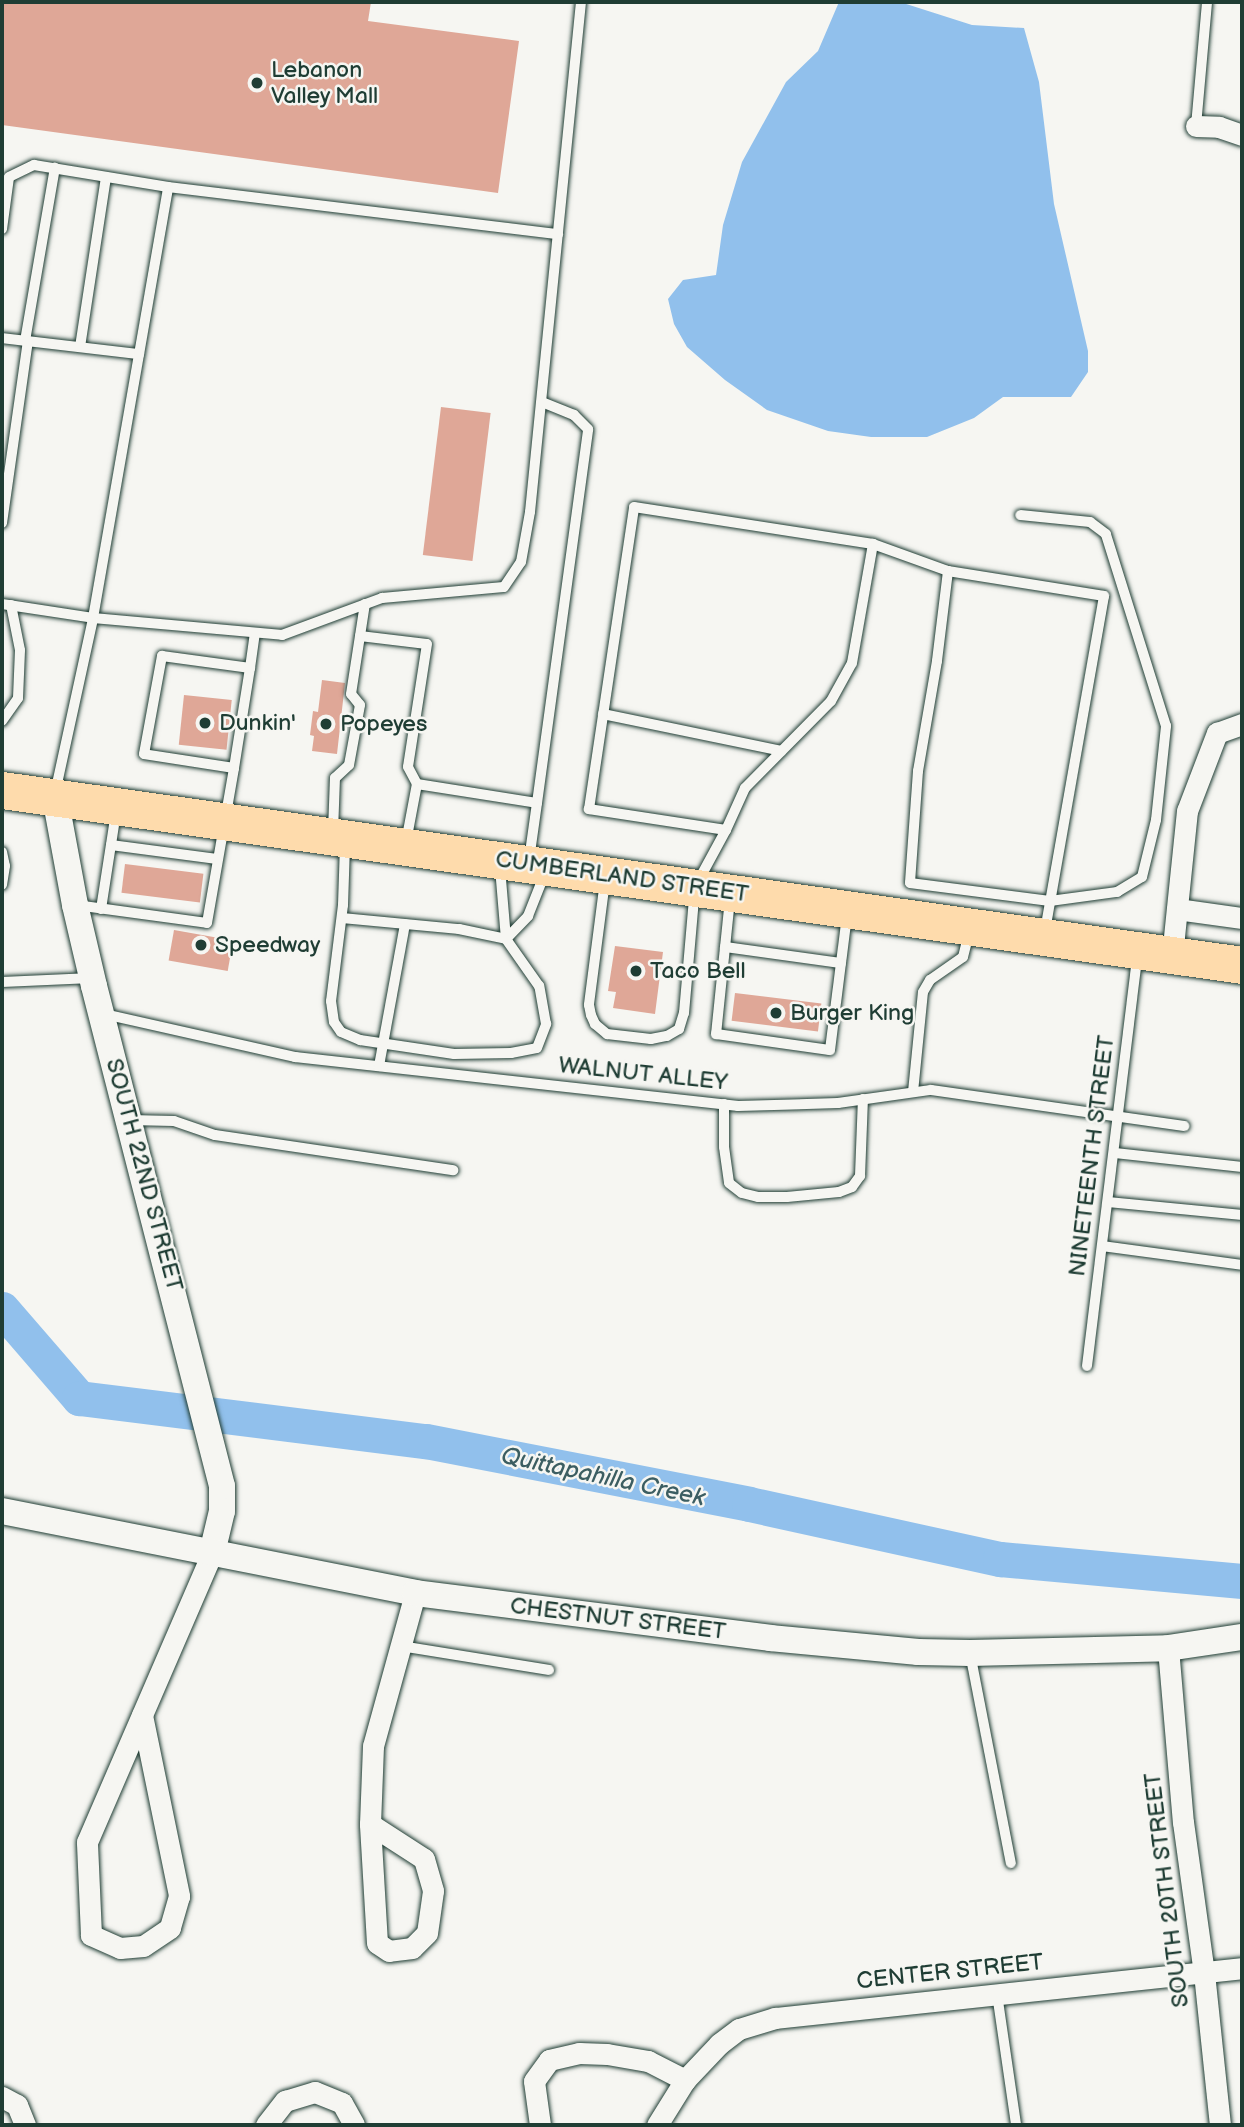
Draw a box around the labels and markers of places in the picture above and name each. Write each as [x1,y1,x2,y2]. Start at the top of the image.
place label: Lebanon Valley Mall [271,56,380,110]
marker: Lebanon Valley Mall [249,75,265,91]
place label: Dunkin' [219,709,296,737]
place label: Popeyes [340,710,427,738]
marker: Dunkin' [197,715,213,731]
marker: Popeyes [318,716,334,732]
place label: Speedway [215,931,321,959]
marker: Speedway [193,937,209,953]
place label: Taco Bell [650,957,746,985]
marker: Taco Bell [628,963,644,979]
place label: Burger King [790,999,914,1027]
marker: Burger King [768,1005,784,1021]

